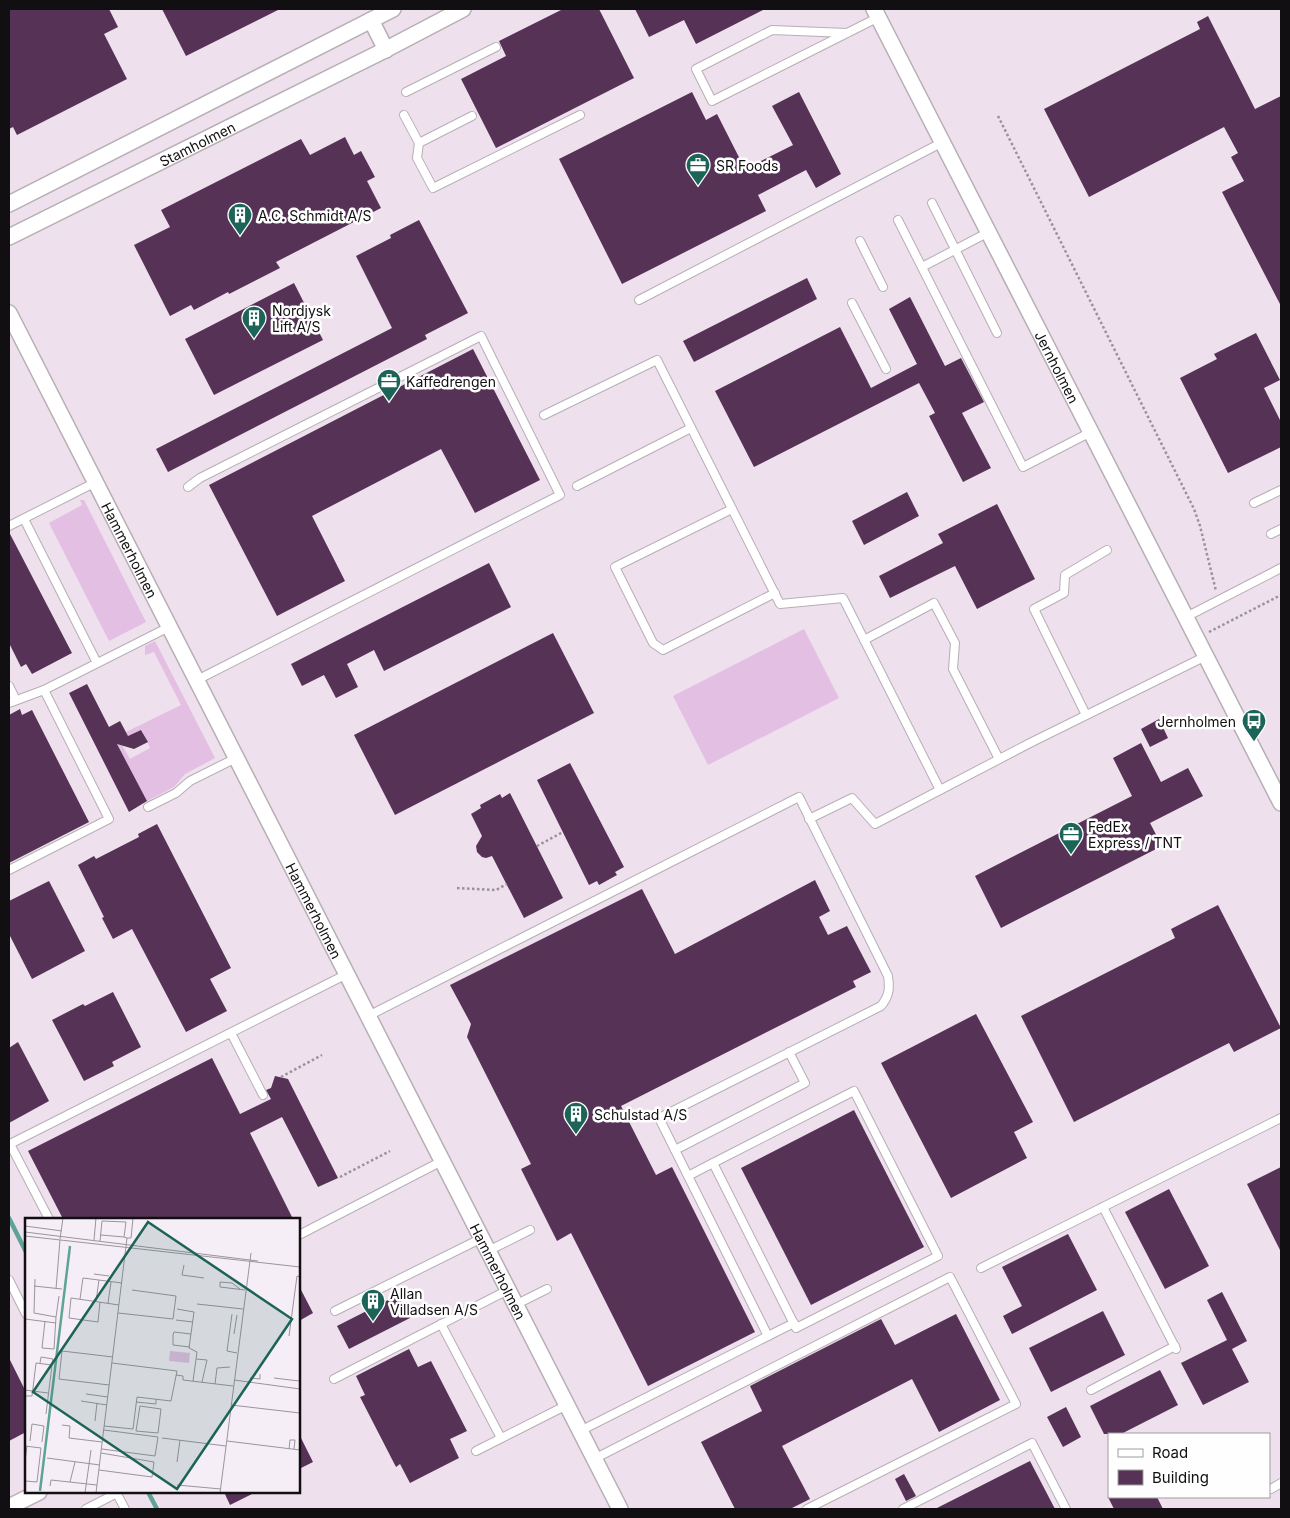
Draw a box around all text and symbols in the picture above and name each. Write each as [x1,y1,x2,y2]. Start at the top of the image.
street label: Stamholmen [156,117,238,169]
office icon: SR Foods [685,152,711,186]
place label: SR Foods [716,157,778,174]
building icon: A.C. Schmidt A/S [227,202,253,236]
place label: A.C. Schmidt A/S [258,207,371,224]
place label: Nordjysk Lift A/S [272,302,331,335]
building icon: Nordjysk Lift A/S [241,305,267,339]
street label: Jernholmen [1032,328,1083,406]
office icon: Kaffedrengen [376,368,402,402]
place label: Kaffedrengen [406,373,496,390]
street label: Hammerholmen [98,499,162,601]
bus stop icon: Jernholmen [1241,708,1267,742]
place label: Jernholmen [1157,713,1236,730]
place label: FedEx Express / TNT [1088,818,1182,851]
office icon: FedEx Express / TNT [1058,821,1084,855]
street label: Hammerholmen [283,860,346,961]
building icon: Schulstad A/S [563,1101,589,1135]
place label: Schulstad A/S [594,1106,687,1123]
inset map [25,1218,300,1493]
street label: Hammerholmen [467,1220,530,1322]
place label: Allan Villadsen A/S [390,1285,478,1318]
building icon: Allan Villadsen A/S [360,1288,386,1322]
legend [1108,1433,1270,1498]
text: Road [1152,1443,1188,1462]
text: Building [1152,1468,1209,1487]

